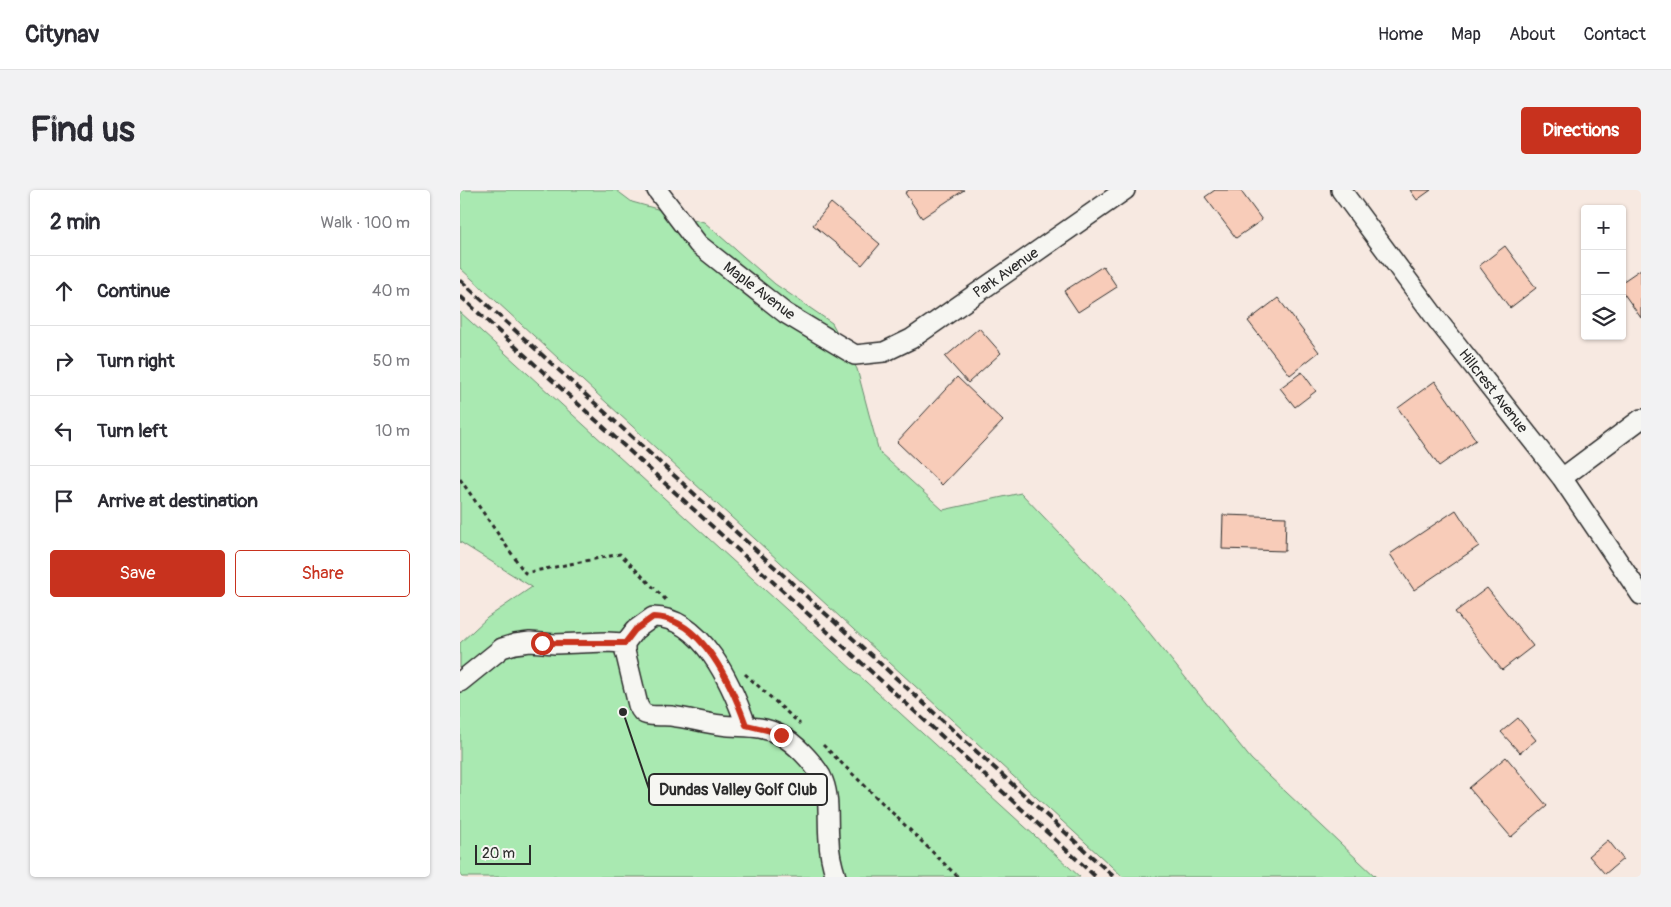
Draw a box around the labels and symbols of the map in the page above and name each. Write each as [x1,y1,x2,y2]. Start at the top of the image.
street label: Park Avenue [970,243,1043,302]
street label: Maple Avenue [719,258,799,325]
street label: Hillcrest Avenue [1454,345,1532,437]
route start [531,632,554,655]
route end [770,724,793,747]
callout: Dundas Valley Golf Club [649,774,827,805]
text: Dundas Valley Golf Club [659,780,817,800]
scale bar [475,842,531,865]

